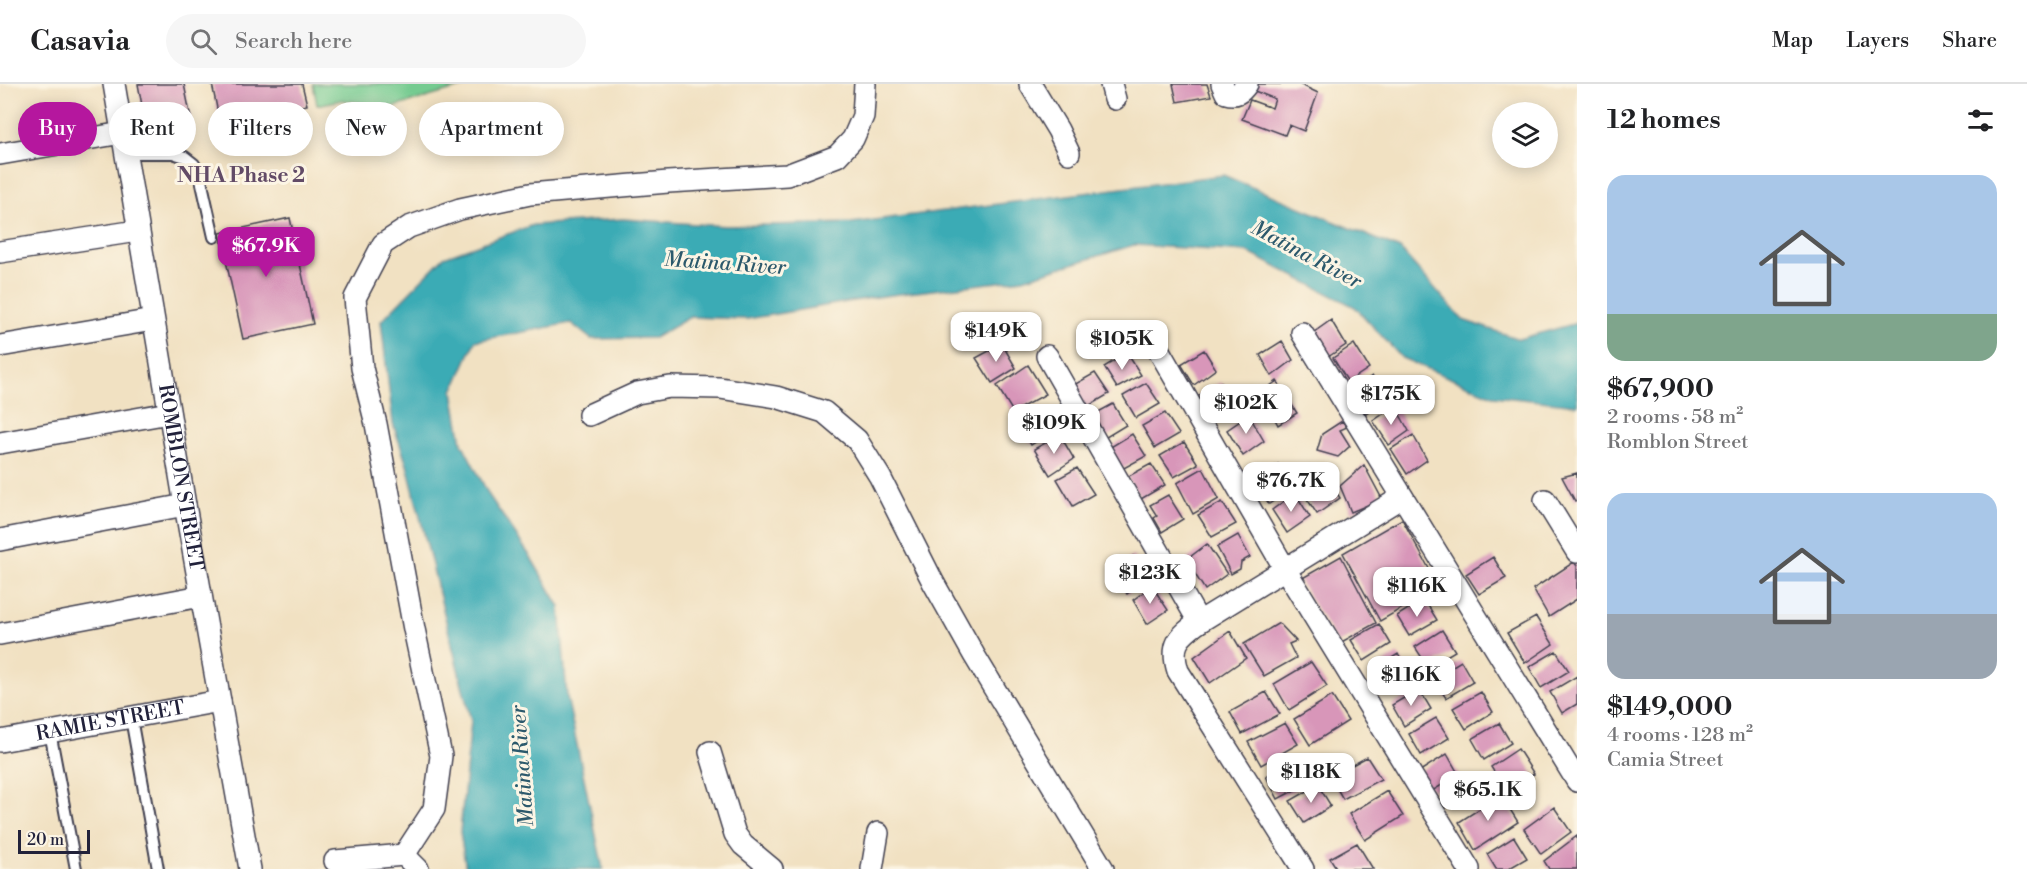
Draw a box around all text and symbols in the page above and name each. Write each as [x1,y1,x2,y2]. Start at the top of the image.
search box [166,14,586,68]
text: Casavia [30,24,130,59]
icon: search [187,25,220,58]
text: Search here [235,28,352,55]
text: Map [1772,28,1813,54]
text: Layers [1846,28,1909,54]
text: Share [1942,28,1997,54]
chip: Buy [18,102,97,156]
chip: Rent [109,102,196,156]
chip: Filters [208,102,313,156]
chip: New [325,102,407,156]
chip: Apartment [419,102,564,156]
map controls [1492,102,1558,168]
button: layers [1492,102,1558,168]
text: 12 homes [1607,104,1721,136]
icon: filters [1964,104,1997,137]
district label: NHA Phase 2 [177,163,305,189]
icon: home [1748,214,1856,322]
water label: Matina River [1246,215,1367,296]
pin: $67.9K [217,227,315,278]
text: $67.9K [232,234,300,259]
water label: Matina River [663,247,788,281]
pin: $149K [954,312,1038,363]
text: $149K [965,319,1027,344]
pin: $105K [1080,320,1164,371]
text: $105K [1090,327,1154,352]
text: $67,900 [1607,373,1714,405]
pin: $175K [1349,375,1433,426]
street label: ROMBLON STREET [152,382,209,573]
text: $175K [1361,382,1421,407]
pin: $102K [1204,384,1288,435]
text: $102K [1214,391,1278,416]
pin: $109K [1012,404,1096,455]
text: 2 rooms · 58 m² [1607,405,1743,430]
text: $109K [1022,411,1086,436]
text: Romblon Street [1607,430,1748,455]
pin: $76.7K [1242,462,1340,513]
text: $76.7K [1257,469,1325,494]
icon: home [1748,532,1856,640]
pin: $123K [1108,554,1192,605]
text: $123K [1119,561,1181,586]
pin: $116K [1375,567,1459,618]
text: $116K [1387,574,1447,599]
pin: $116K [1369,656,1453,707]
text: $116K [1381,663,1441,688]
text: $149,000 [1607,691,1732,723]
street label: RAMIE STREET [34,695,187,747]
water label: Matina River [506,703,540,828]
text: 4 rooms · 128 m² [1607,723,1753,748]
text: Camia Street [1607,748,1724,773]
pin: $118K [1269,753,1353,804]
text: $118K [1281,760,1341,785]
pin: $65.1K [1439,771,1537,822]
text: $65.1K [1454,778,1522,803]
scale bar [18,827,90,854]
text: 20 m [27,830,64,850]

